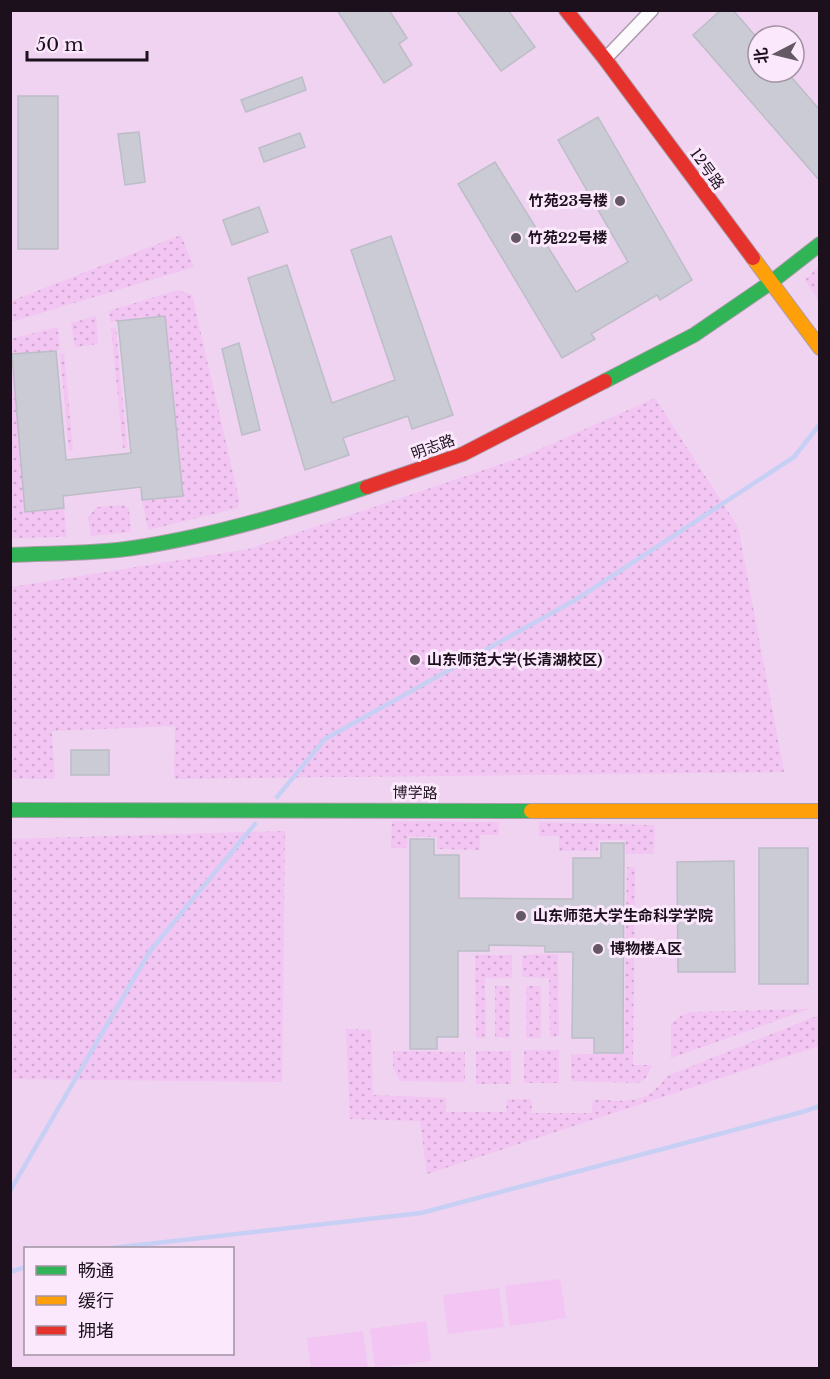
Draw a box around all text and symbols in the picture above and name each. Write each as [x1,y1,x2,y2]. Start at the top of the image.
scale bar [27,24,147,62]
north arrow [746,24,806,84]
text: 50 m [36,34,84,56]
text: 北 [750,47,772,65]
street label: 12号路 [686,145,729,193]
place label: 竹苑23号楼 [529,191,608,210]
marker: 竹苑23号楼 [613,194,627,208]
place label: 竹苑22号楼 [528,228,608,247]
marker: 竹苑22号楼 [509,231,523,245]
street label: 明志路 [408,430,457,463]
place label: 山东师范大学(长清湖校区) [427,650,602,669]
marker: 山东师范大学(长清湖校区) [408,653,422,667]
street label: 博学路 [392,783,438,802]
place label: 山东师范大学生命科学学院 [533,906,713,925]
marker: 山东师范大学生命科学学院 [514,909,528,923]
place label: 博物楼A区 [610,939,682,958]
marker: 博物楼A区 [591,942,605,956]
legend [24,1247,234,1355]
text: 畅通 [78,1260,114,1282]
text: 缓行 [78,1290,114,1312]
text: 拥堵 [78,1320,114,1342]

